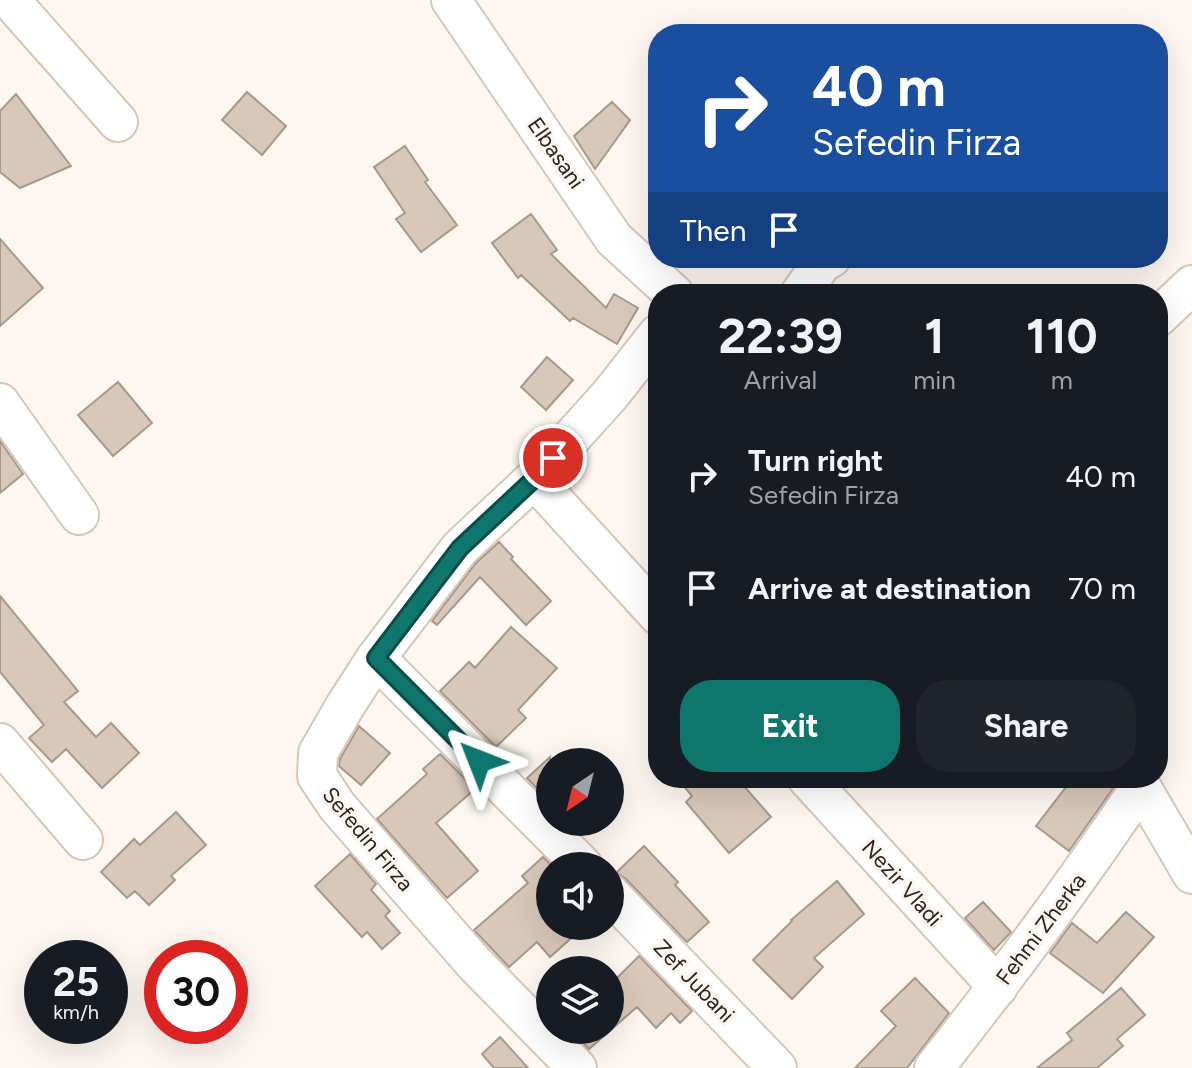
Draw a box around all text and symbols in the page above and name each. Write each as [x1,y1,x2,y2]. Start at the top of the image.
text: 40 m [812,53,946,120]
icon: right [680,56,784,160]
street label: Elbasani [522,112,590,194]
text: Sefedin Firza [812,121,1021,164]
icon: arrive [762,208,806,252]
text: Then [680,212,746,249]
text: 22:39 [718,307,843,365]
text: 1 [924,307,945,365]
text: 110 [1026,307,1098,365]
text: Arrival [744,364,817,396]
text: min [913,364,956,396]
text: m [1051,364,1073,396]
pin [519,424,587,492]
icon: arrive [531,436,575,480]
text: Turn right [748,442,883,479]
icon: right [680,454,724,498]
text: 40 m [1065,458,1136,495]
text: Sefedin Firza [748,479,899,511]
icon: arrive [680,566,724,610]
text: Arrive at destination [748,570,1031,607]
text: 70 m [1068,570,1136,607]
button: Exit [680,680,900,772]
button: Share [916,680,1136,772]
position arrow [437,719,521,803]
north arrow [536,748,624,836]
map controls [536,748,624,1044]
street label: Sefedin Firza [317,781,419,897]
street label: Nezir Vladi [856,834,948,932]
button: sound [536,852,624,940]
street label: Fehmi Zherka [990,868,1092,990]
street label: Zef Jubani [648,934,740,1028]
speed limit sign: 30 [144,940,248,1044]
button: layers [536,956,624,1044]
text: 25 [53,958,99,1006]
text: km/h [53,1000,99,1024]

